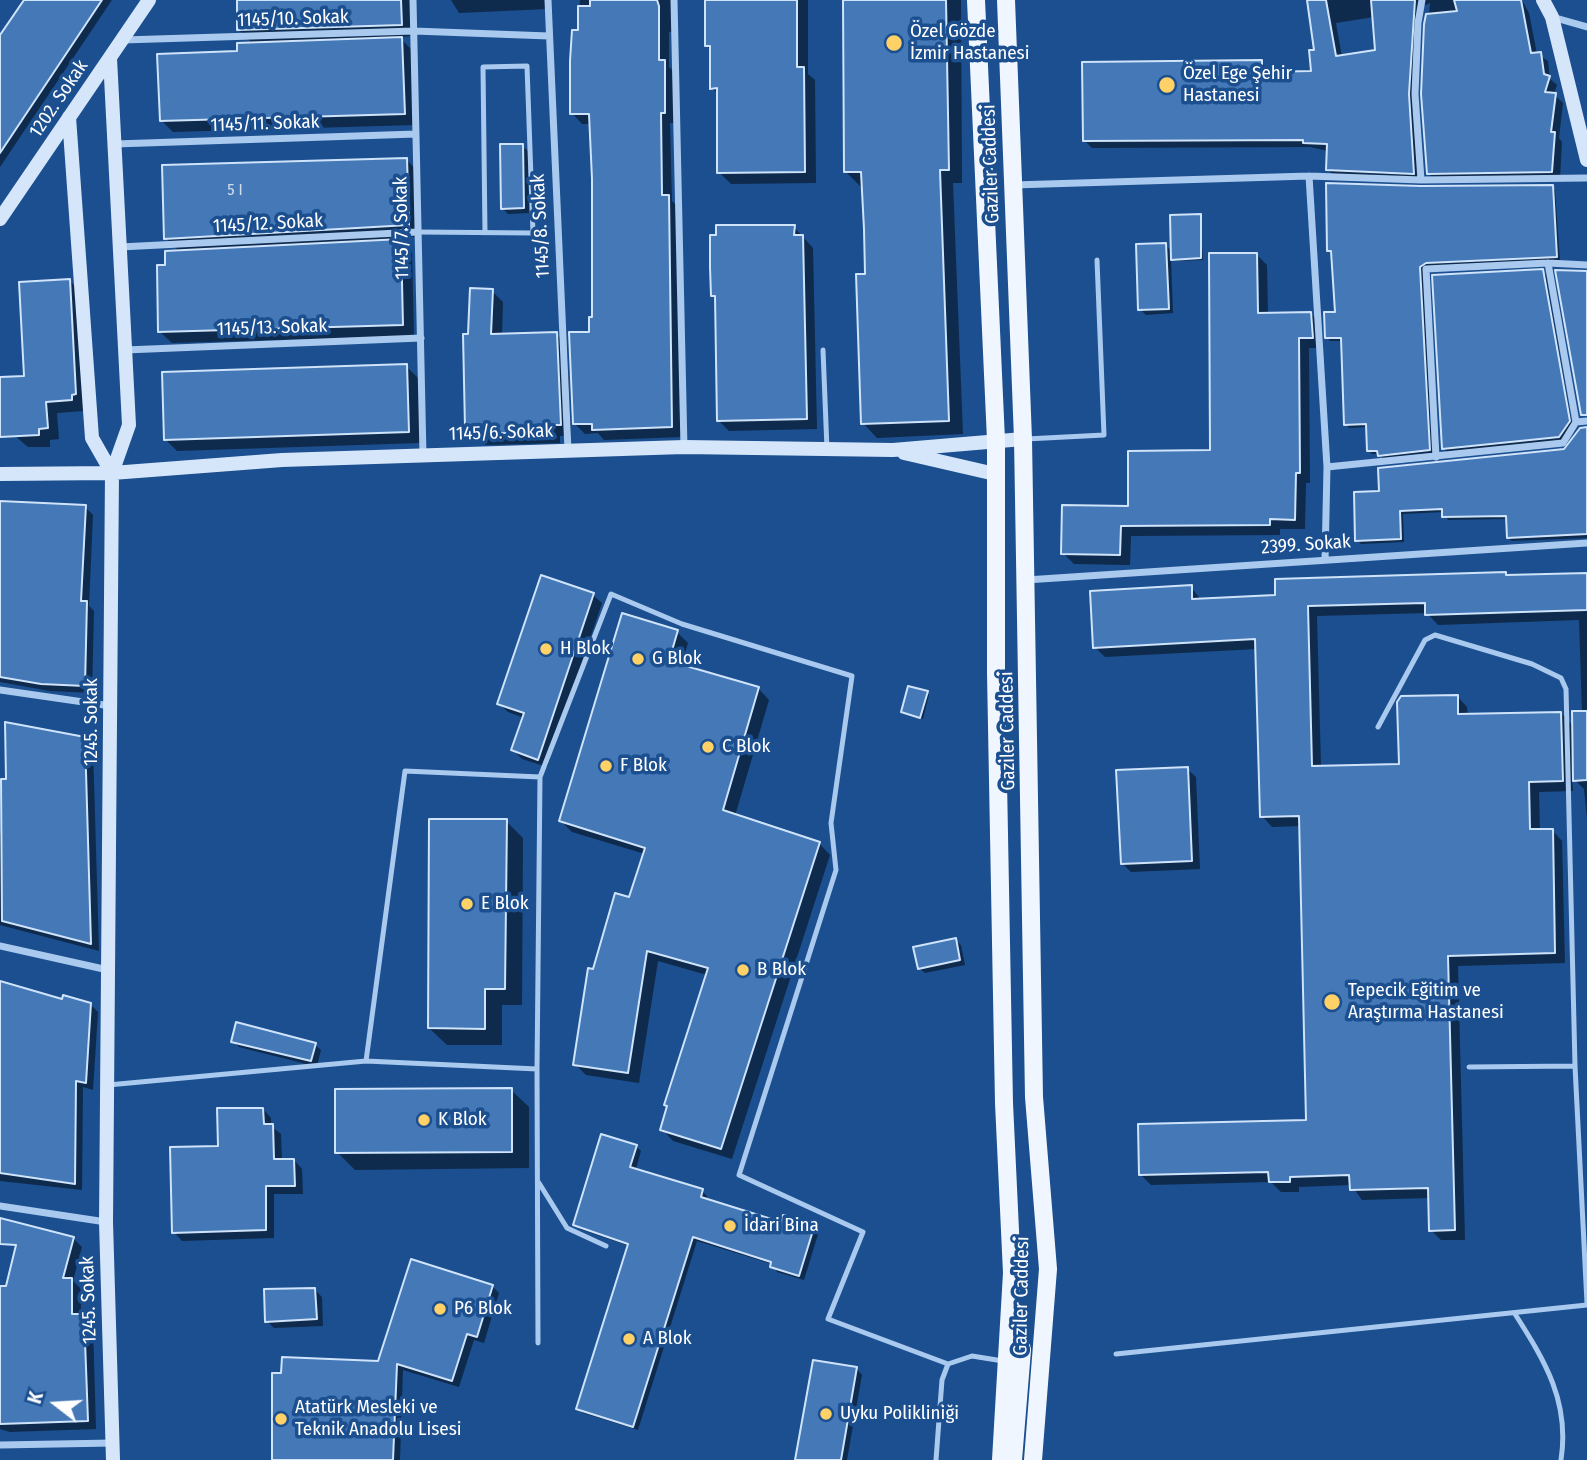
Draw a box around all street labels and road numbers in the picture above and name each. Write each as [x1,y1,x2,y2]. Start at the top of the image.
street label: 1145/10. Sokak [237,6,349,32]
street label: 1202. Sokak [25,56,93,142]
street label: Gaziler Caddesi [978,104,1004,224]
street label: 1145/11. Sokak [210,111,320,137]
street label: 1145/8. Sokak [527,173,555,279]
street label: 1145/7. Sokak [390,176,414,280]
street label: 1145/12. Sokak [212,210,324,238]
street label: 1145/13. Sokak [216,315,328,341]
street label: 1145/6. Sokak [448,420,554,446]
street label: 2399. Sokak [1260,530,1352,560]
street label: Gaziler Caddesi [996,671,1020,791]
street label: 1245. Sokak [81,678,103,766]
street label: Gaziler Caddesi [1010,1236,1034,1356]
street label: 1245. Sokak [76,1256,102,1344]

